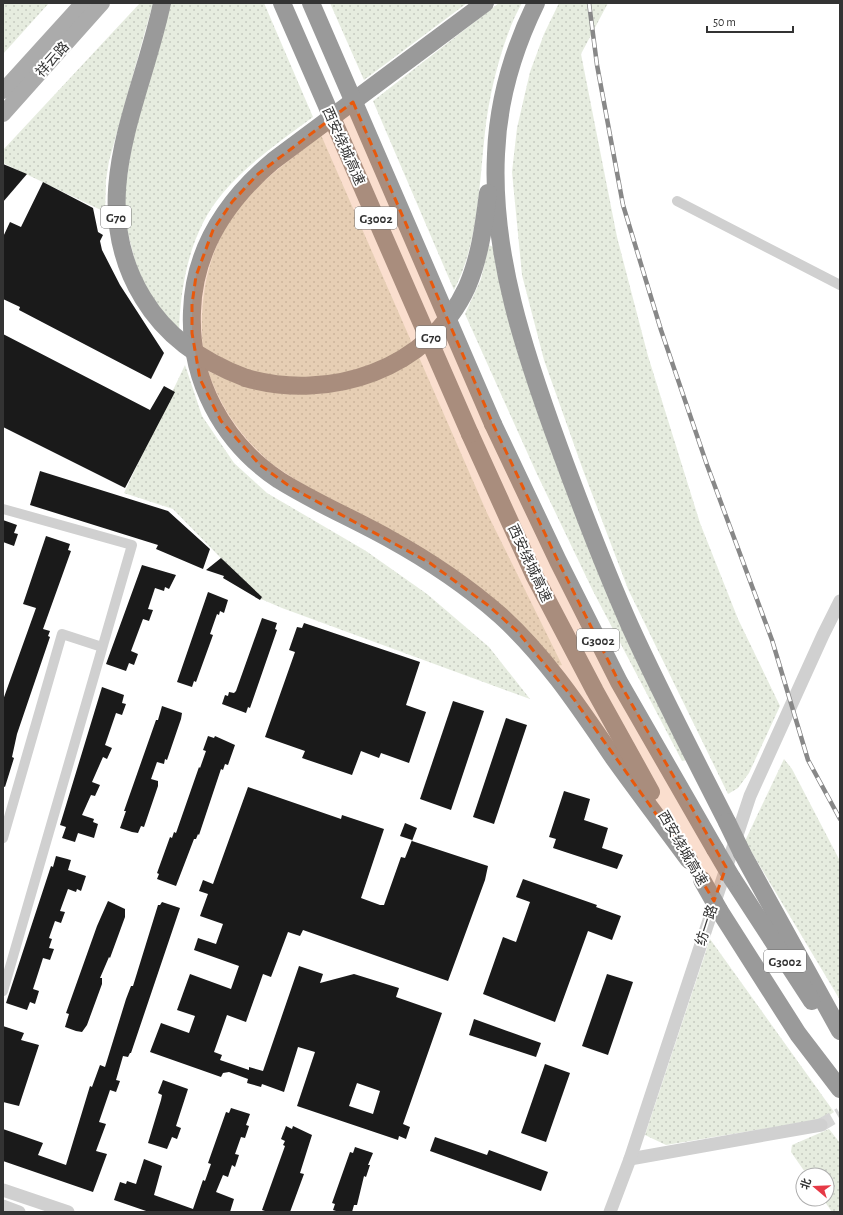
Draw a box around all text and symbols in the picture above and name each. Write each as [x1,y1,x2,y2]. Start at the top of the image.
scale bar [707,8,793,34]
text: 50 m [713,16,736,28]
street label: 祥云路 [33,39,72,80]
street label: 西安绕城高速 [320,104,368,188]
road number: G70 [101,206,131,228]
road number: G3002 [355,207,397,229]
road number: G70 [416,326,446,348]
street label: 西安绕城高速 [505,522,555,604]
road number: G3002 [577,629,619,651]
street label: 西安绕城高速 [655,808,711,888]
street label: 纺一路 [693,903,720,947]
road number: G3002 [764,950,806,972]
north arrow [795,1167,835,1207]
text: 北 [799,1177,813,1191]

